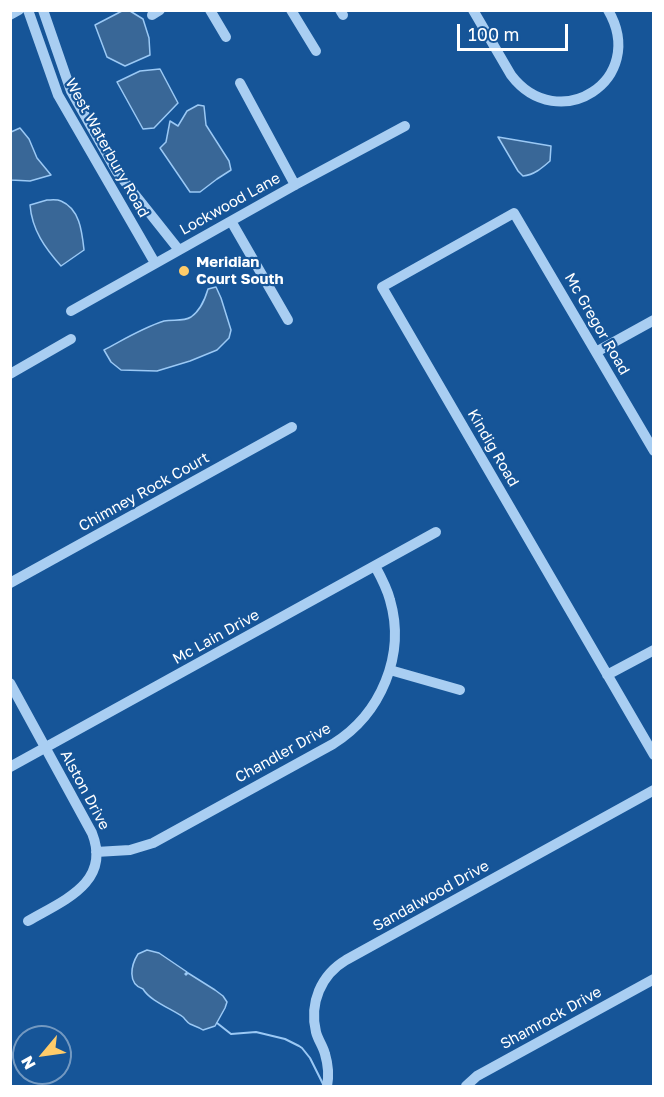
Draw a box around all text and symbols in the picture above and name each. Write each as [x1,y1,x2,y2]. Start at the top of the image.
scale bar [460,12,571,50]
text: 100 m [468,23,519,45]
street label: West Waterbury Road [61,75,153,221]
street label: Lockwood Lane [177,169,283,239]
place label: Meridian Court South [196,253,284,288]
marker: Meridian Court South [177,264,191,278]
street label: Mc Gregor Road [561,270,633,378]
street label: Kindig Road [464,406,522,490]
street label: Chimney Rock Court [76,449,212,535]
street label: Mc Lain Drive [170,606,262,668]
street label: Chandler Drive [232,719,334,787]
street label: Alston Drive [56,747,114,833]
street label: Sandalwood Drive [370,857,492,935]
street label: Shamrock Drive [497,983,605,1053]
north arrow [12,1025,72,1085]
text: N [16,1053,40,1073]

